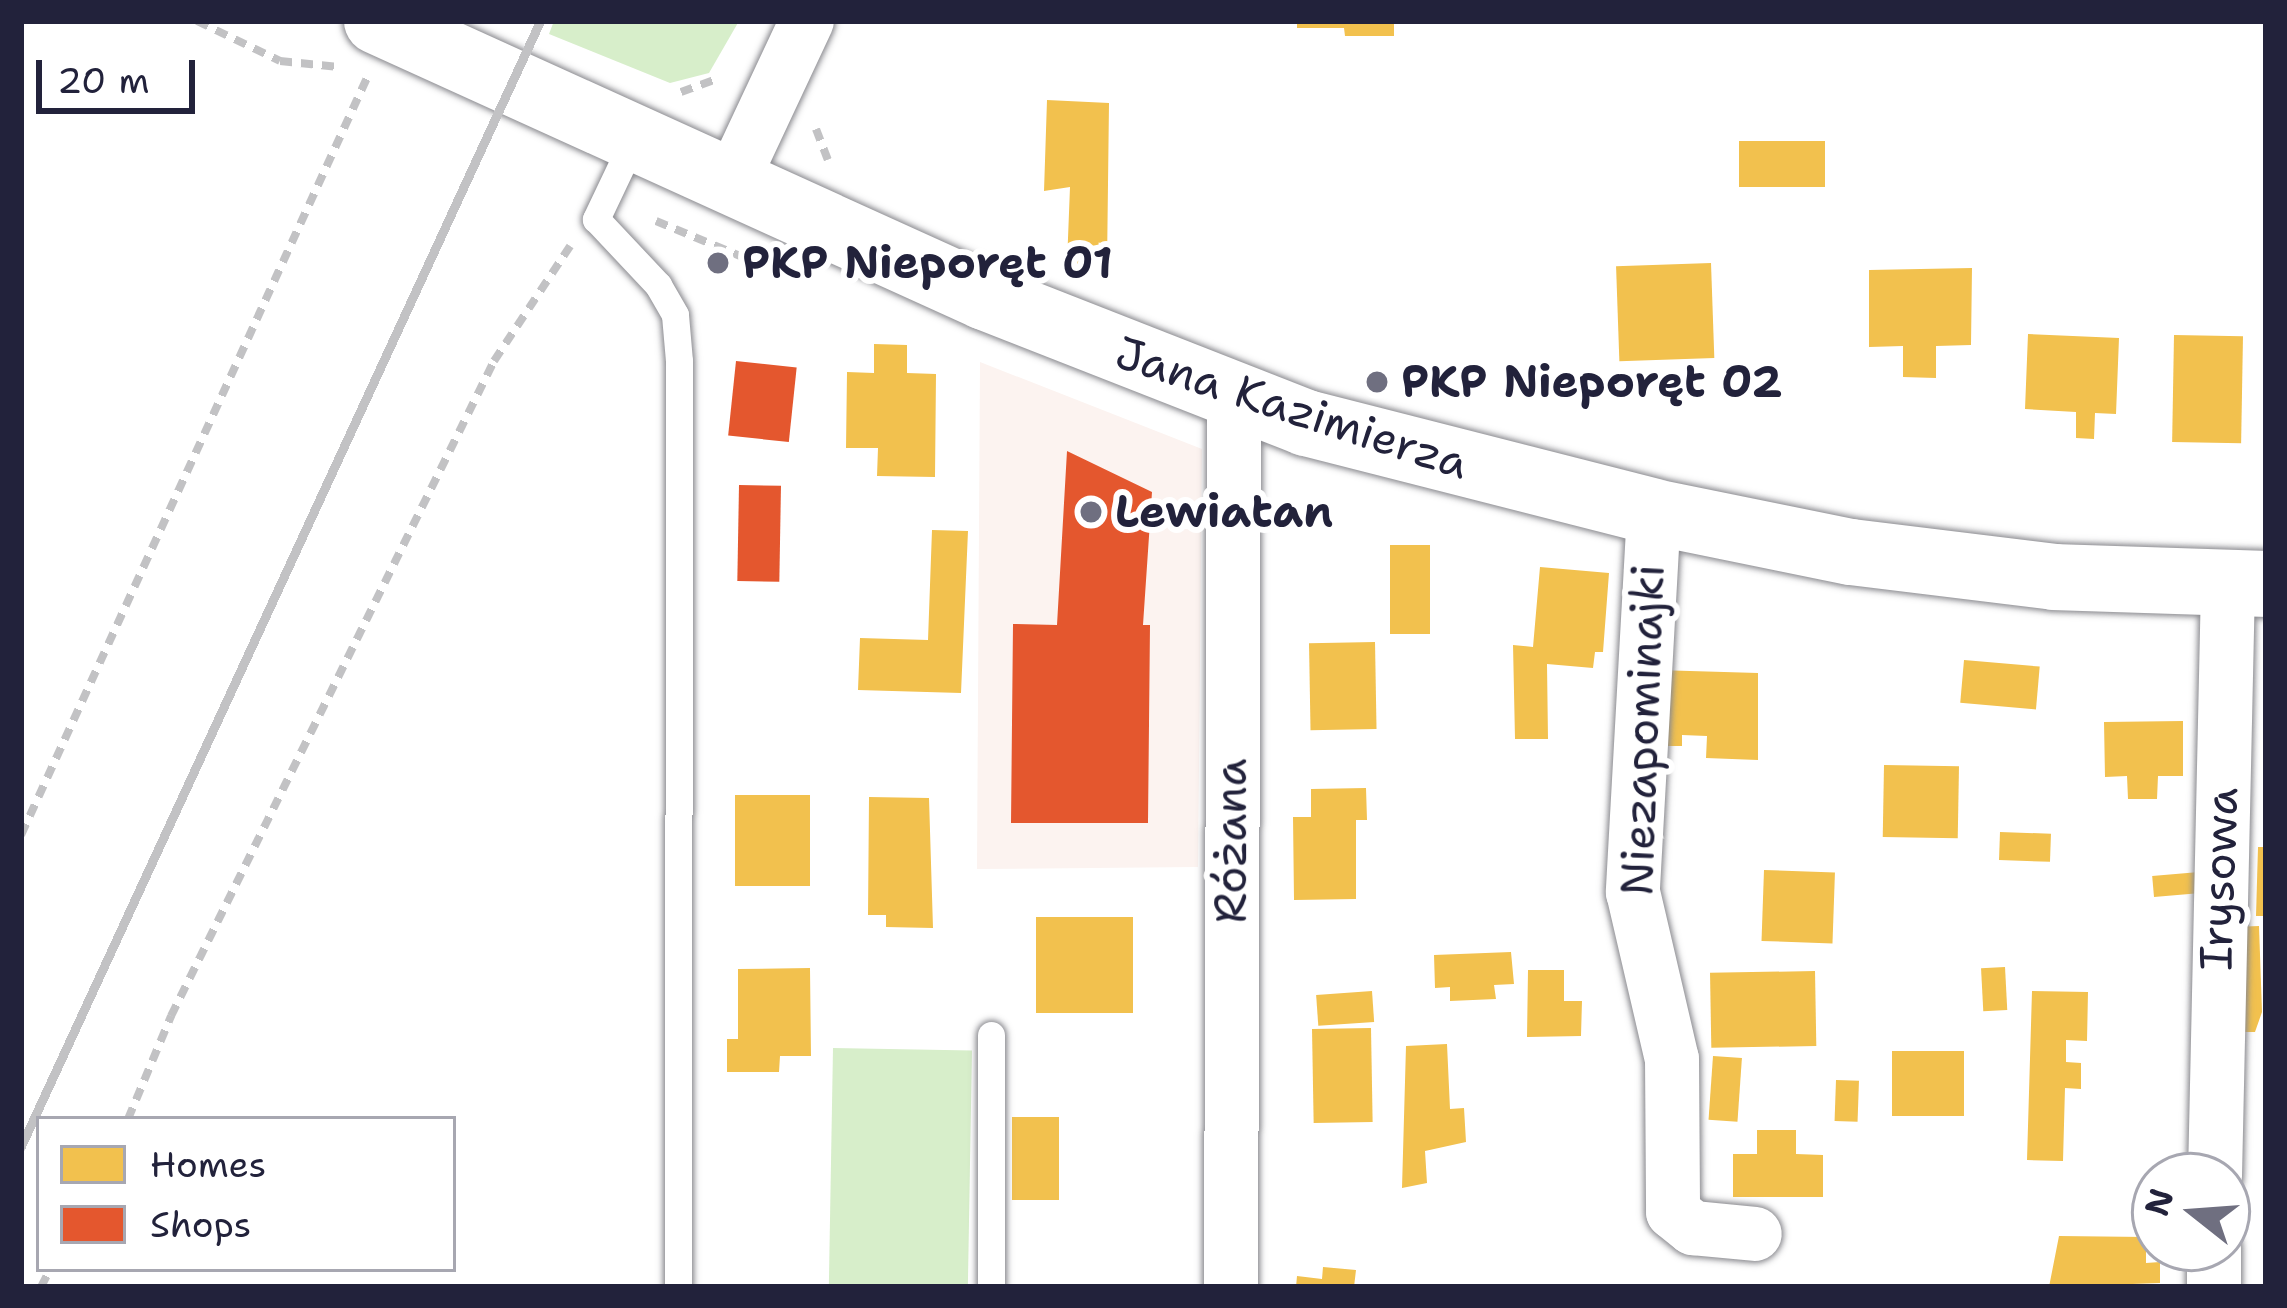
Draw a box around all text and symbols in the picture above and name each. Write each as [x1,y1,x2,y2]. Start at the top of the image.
scale bar [42,36,201,110]
text: 20 m [57,56,150,105]
place label: PKP Nieporęt 01 [742,236,1113,290]
marker: PKP Nieporęt 01 [705,250,731,276]
street label: Jana Kazimierza [1109,326,1475,490]
place label: PKP Nieporęt 02 [1401,355,1782,409]
marker: PKP Nieporęt 02 [1364,369,1390,395]
place label: Lewiatan [1115,485,1333,539]
marker: Lewiatan [1078,499,1104,525]
street label: Niezapominajki [1610,563,1676,897]
street label: Różana [1204,758,1258,924]
street label: Irysowa [2189,786,2249,972]
legend [36,1116,456,1272]
text: Homes [150,1140,266,1189]
north arrow [2131,1152,2251,1272]
text: N [2134,1183,2184,1221]
text: Shops [150,1200,251,1249]

